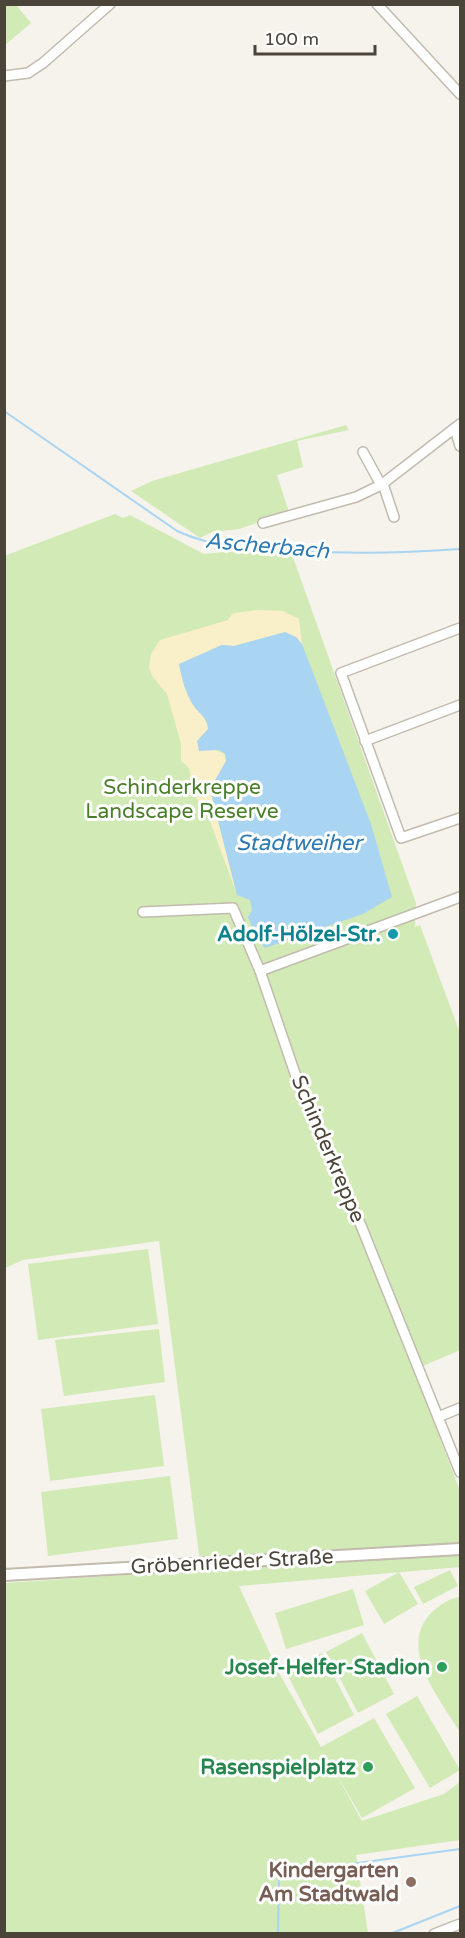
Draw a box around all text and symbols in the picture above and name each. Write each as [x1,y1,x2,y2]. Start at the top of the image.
scale bar [255,18,375,56]
text: 100 m [264,28,319,50]
water label: Ascherbach [204,528,331,564]
park label: Schinderkreppe Landscape Reserve [85,775,279,824]
water label: Stadtweiher [236,830,364,856]
place label: Adolf-Hölzel-Str. [217,922,381,947]
marker: Adolf-Hölzel-Str. [386,927,400,941]
street label: Schinderkreppe [286,1072,370,1227]
street label: Gröbenrieder Straße [130,1544,334,1580]
place label: Josef-Helfer-Stadion [224,1655,430,1680]
marker: Josef-Helfer-Stadion [435,1660,449,1674]
place label: Rasenspielplatz [200,1755,357,1780]
marker: Rasenspielplatz [361,1760,375,1774]
place label: Kindergarten Am Stadtwald [258,1858,399,1907]
marker: Kindergarten Am Stadtwald [404,1875,418,1889]

